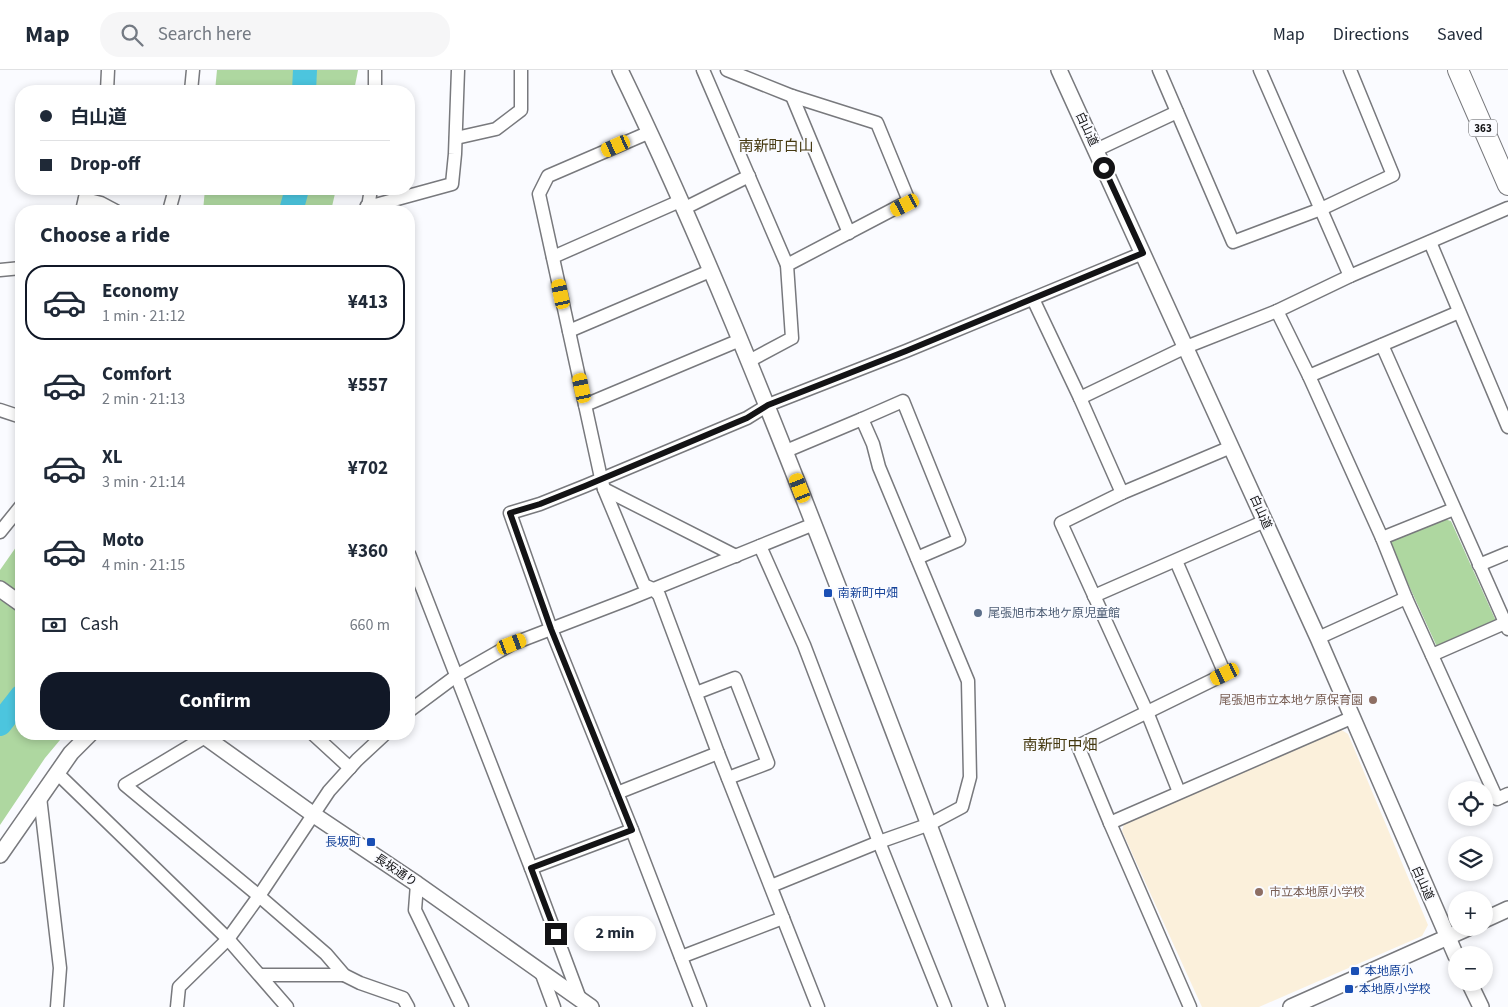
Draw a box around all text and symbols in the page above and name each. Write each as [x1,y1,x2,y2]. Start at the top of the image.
search box [100,12,450,57]
text: Map [25,17,70,52]
icon: search [118,21,146,49]
text: Search here [158,21,251,48]
text: Map [1273,22,1305,47]
text: Directions [1333,22,1409,47]
text: Saved [1437,22,1483,47]
text: 白山道 [70,104,127,131]
street label: 白山道 [1071,109,1102,149]
road number: 363 [1469,119,1497,136]
car [599,133,632,159]
district label: 南新町白山 [738,136,814,157]
text: Drop-off [70,151,140,178]
route start [1093,157,1115,179]
car [888,192,921,218]
text: Choose a ride [40,219,170,251]
text: Economy [102,278,179,305]
car [550,278,571,310]
icon: car [42,280,87,325]
text: ¥413 [348,289,388,316]
text: 1 min · 21:12 [102,305,185,327]
text: Comfort [102,361,172,388]
icon: car [42,363,87,408]
text: ¥557 [348,372,388,399]
car [571,372,592,404]
text: 2 min · 21:13 [102,388,185,410]
text: XL [102,444,123,471]
icon: car [42,446,87,491]
text: ¥702 [348,455,388,482]
text: 3 min · 21:14 [102,471,185,493]
car [787,471,812,505]
street label: 白山道 [1245,492,1276,532]
text: Moto [102,527,144,554]
icon: car [42,529,87,574]
text: ¥360 [348,538,388,565]
text: 4 min · 21:15 [102,554,185,576]
place label: 南新町中畑 [838,585,898,602]
marker: 南新町中畑 [822,587,834,599]
place label: 尾張旭市本地ケ原児童館 [988,605,1120,622]
marker: 尾張旭市本地ケ原児童館 [972,607,984,619]
icon: cash [40,611,68,639]
text: Cash [80,611,119,638]
text: 660 m [350,614,390,636]
car [495,632,528,656]
car [1208,661,1241,687]
button: Confirm [40,672,390,730]
place label: 尾張旭市立本地ケ原保育園 [1219,692,1363,709]
marker: 尾張旭市立本地ケ原保育園 [1367,694,1379,706]
district label: 南新町中畑 [1022,735,1098,756]
map controls [1448,781,1493,991]
button: locate [1448,781,1493,826]
place label: 長坂町 [325,834,361,851]
marker: 長坂町 [365,836,377,848]
button: layers [1448,836,1493,881]
street label: 長坂通り [371,850,420,891]
street label: 白山道 [1407,863,1438,903]
place label: 市立本地原小学校 [1269,884,1365,901]
marker: 市立本地原小学校 [1253,886,1265,898]
button: + [1448,891,1493,936]
callout: 2 min [574,916,656,952]
text: 2 min [596,922,634,944]
route end [545,923,567,945]
button: − [1448,946,1493,991]
place label: 本地原小 [1365,963,1413,980]
marker: 本地原小 [1349,965,1361,977]
place label: 本地原小学校 [1359,981,1431,998]
marker: 本地原小学校 [1343,983,1355,995]

